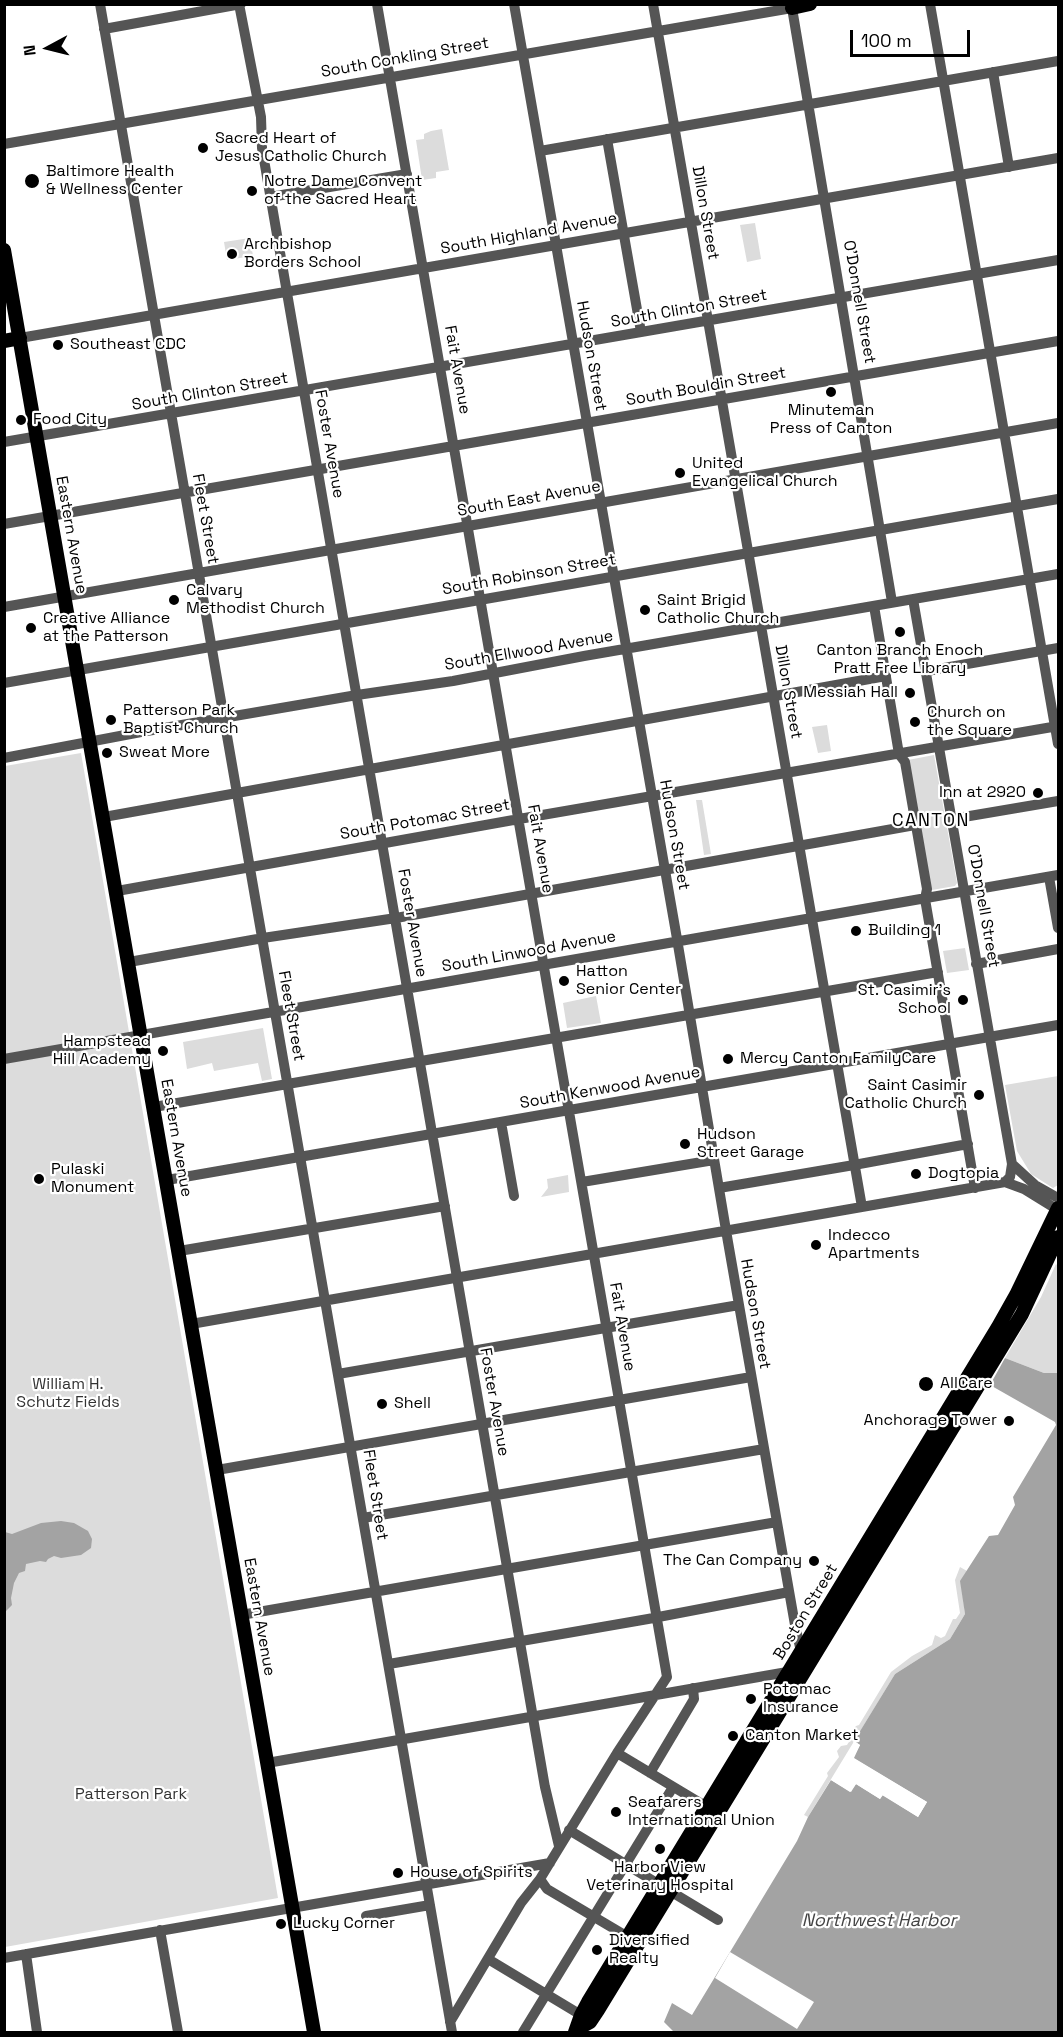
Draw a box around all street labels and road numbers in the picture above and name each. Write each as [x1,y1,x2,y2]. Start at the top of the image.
street label: South Conkling Street [319,34,491,82]
street label: Dillon Street [687,165,723,261]
street label: South Highland Avenue [439,209,619,259]
street label: O'Donnell Street [839,239,879,365]
street label: South Clinton Street [609,286,769,332]
street label: Hudson Street [572,299,610,413]
street label: Fait Avenue [440,324,474,416]
street label: South Bouldin Street [625,363,787,411]
street label: South Clinton Street [130,369,290,415]
street label: Foster Avenue [310,388,348,500]
street label: Fleet Street [188,472,222,566]
street label: Eastern Avenue [51,475,91,595]
street label: South East Avenue [456,477,602,521]
street label: South Robinson Street [441,550,617,600]
street label: South Ellwood Avenue [443,627,615,675]
street label: Dillon Street [770,644,806,740]
street label: Hudson Street [655,778,693,892]
street label: South Potomac Street [339,796,511,844]
street label: Fait Avenue [523,803,557,895]
street label: O'Donnell Street [963,843,1003,969]
street label: Foster Avenue [393,867,431,979]
street label: South Linwood Avenue [440,927,618,977]
street label: Fleet Street [274,969,308,1063]
street label: South Kenwood Avenue [518,1063,702,1113]
street label: Eastern Avenue [156,1078,196,1198]
street label: Hudson Street [736,1257,774,1371]
street label: Fait Avenue [605,1281,639,1373]
street label: Foster Avenue [475,1346,513,1458]
street label: Fleet Street [358,1448,392,1542]
street label: Eastern Avenue [239,1557,279,1677]
street label: Boston Street [770,1561,842,1663]

